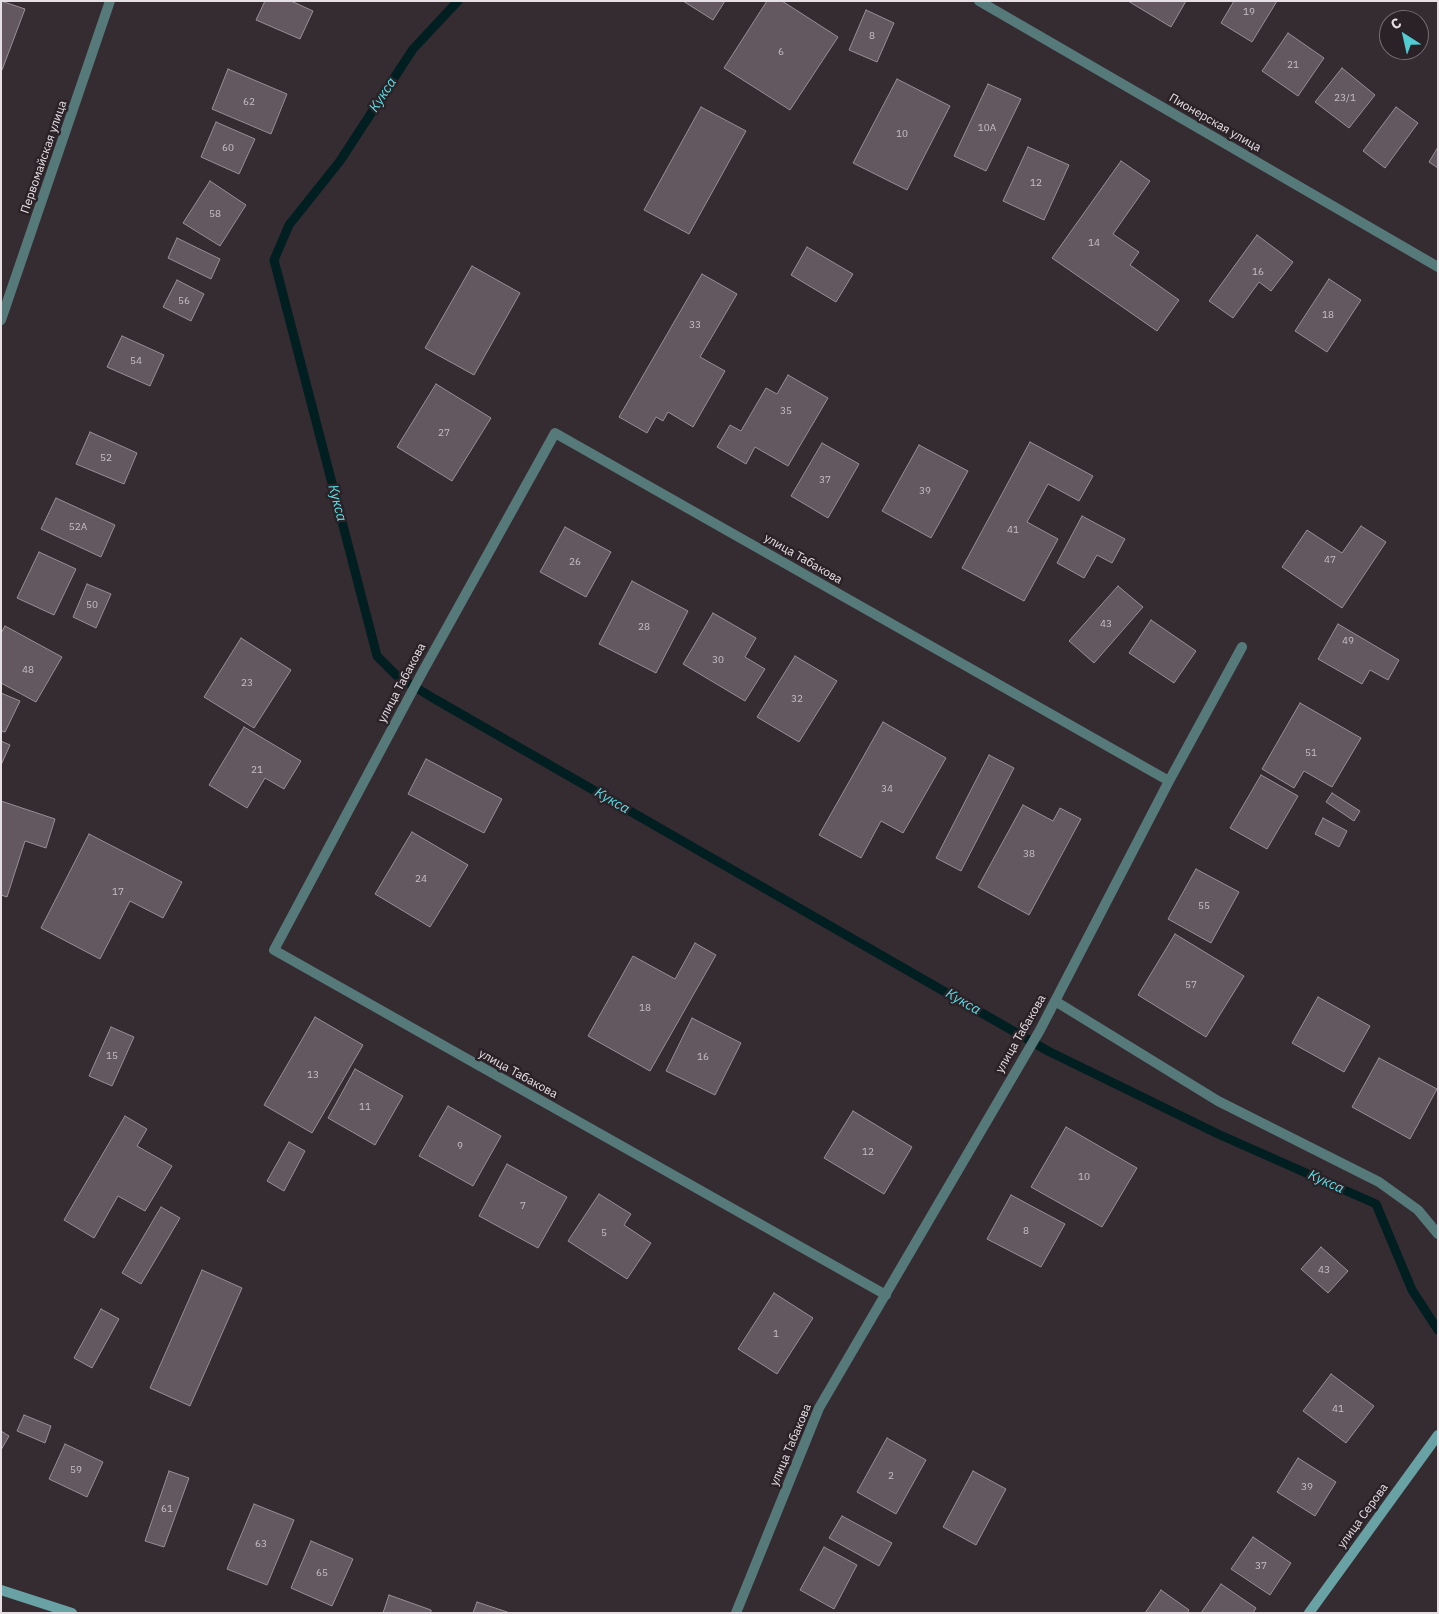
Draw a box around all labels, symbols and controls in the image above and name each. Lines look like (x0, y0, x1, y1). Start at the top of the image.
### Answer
house number: 19 (1243, 6, 1255, 18)
north arrow (1379, 10, 1429, 60)
text: С (1387, 14, 1405, 34)
house number: 8 (869, 30, 875, 42)
house number: 6 (778, 46, 784, 58)
house number: 21 (1287, 59, 1299, 71)
water label: Кукса (366, 75, 400, 115)
street label: Пионерская улица (1166, 91, 1264, 155)
house number: 23/1 (1334, 92, 1356, 104)
house number: 62 (243, 96, 255, 108)
street label: Первомайская улица (18, 99, 70, 215)
house number: 10А (978, 122, 996, 134)
house number: 10 (896, 128, 908, 140)
house number: 60 (222, 142, 234, 154)
house number: 12 (1030, 177, 1042, 189)
house number: 58 (209, 208, 221, 220)
house number: 14 (1088, 237, 1100, 249)
house number: 16 (1252, 266, 1264, 278)
house number: 56 (178, 295, 190, 307)
house number: 18 (1322, 309, 1334, 321)
house number: 33 (689, 319, 701, 331)
house number: 54 (130, 355, 142, 367)
house number: 35 (780, 405, 792, 417)
house number: 27 (438, 427, 450, 439)
house number: 52 (100, 452, 112, 464)
house number: 37 (819, 474, 831, 486)
water label: Кукса (324, 483, 350, 523)
house number: 39 (919, 485, 931, 497)
house number: 52А (69, 521, 87, 533)
house number: 41 (1007, 524, 1019, 536)
street label: улица Табакова (761, 531, 845, 587)
house number: 47 (1324, 554, 1336, 566)
house number: 26 (569, 556, 581, 568)
house number: 50 (86, 599, 98, 611)
house number: 43 (1100, 618, 1112, 630)
house number: 28 (638, 621, 650, 633)
house number: 49 (1342, 635, 1354, 647)
street label: улица Табакова (375, 641, 429, 725)
house number: 30 (712, 654, 724, 666)
house number: 48 (22, 664, 34, 676)
house number: 23 (241, 677, 253, 689)
house number: 32 (791, 693, 803, 705)
house number: 51 (1305, 747, 1317, 759)
house number: 21 (251, 764, 263, 776)
house number: 34 (881, 783, 893, 795)
water label: Кукса (592, 784, 632, 818)
house number: 38 (1023, 848, 1035, 860)
house number: 24 (415, 873, 427, 885)
house number: 17 (112, 886, 124, 898)
house number: 55 (1198, 900, 1210, 912)
house number: 57 (1185, 979, 1197, 991)
water label: Кукса (943, 985, 983, 1019)
street label: улица Табакова (993, 992, 1049, 1076)
house number: 18 (639, 1002, 651, 1014)
street label: улица Табакова (476, 1046, 560, 1102)
house number: 15 (106, 1050, 118, 1062)
house number: 16 (697, 1051, 709, 1063)
house number: 13 (307, 1069, 319, 1081)
house number: 11 (359, 1101, 371, 1113)
house number: 9 (457, 1140, 463, 1152)
house number: 12 (862, 1146, 874, 1158)
water label: Кукса (1305, 1167, 1347, 1197)
house number: 10 (1078, 1171, 1090, 1183)
house number: 7 (520, 1200, 526, 1212)
house number: 8 (1023, 1225, 1029, 1237)
house number: 5 (601, 1227, 607, 1239)
house number: 43 (1318, 1264, 1330, 1276)
house number: 1 (773, 1328, 779, 1340)
street label: улица Табакова (767, 1402, 815, 1488)
house number: 41 (1332, 1403, 1344, 1415)
house number: 59 (70, 1464, 82, 1476)
house number: 2 (888, 1470, 894, 1482)
house number: 39 (1301, 1481, 1313, 1493)
street label: улица Серова (1335, 1481, 1391, 1551)
house number: 61 (161, 1503, 173, 1515)
house number: 63 (255, 1538, 267, 1550)
house number: 37 (1255, 1560, 1267, 1572)
house number: 65 (316, 1567, 328, 1579)

